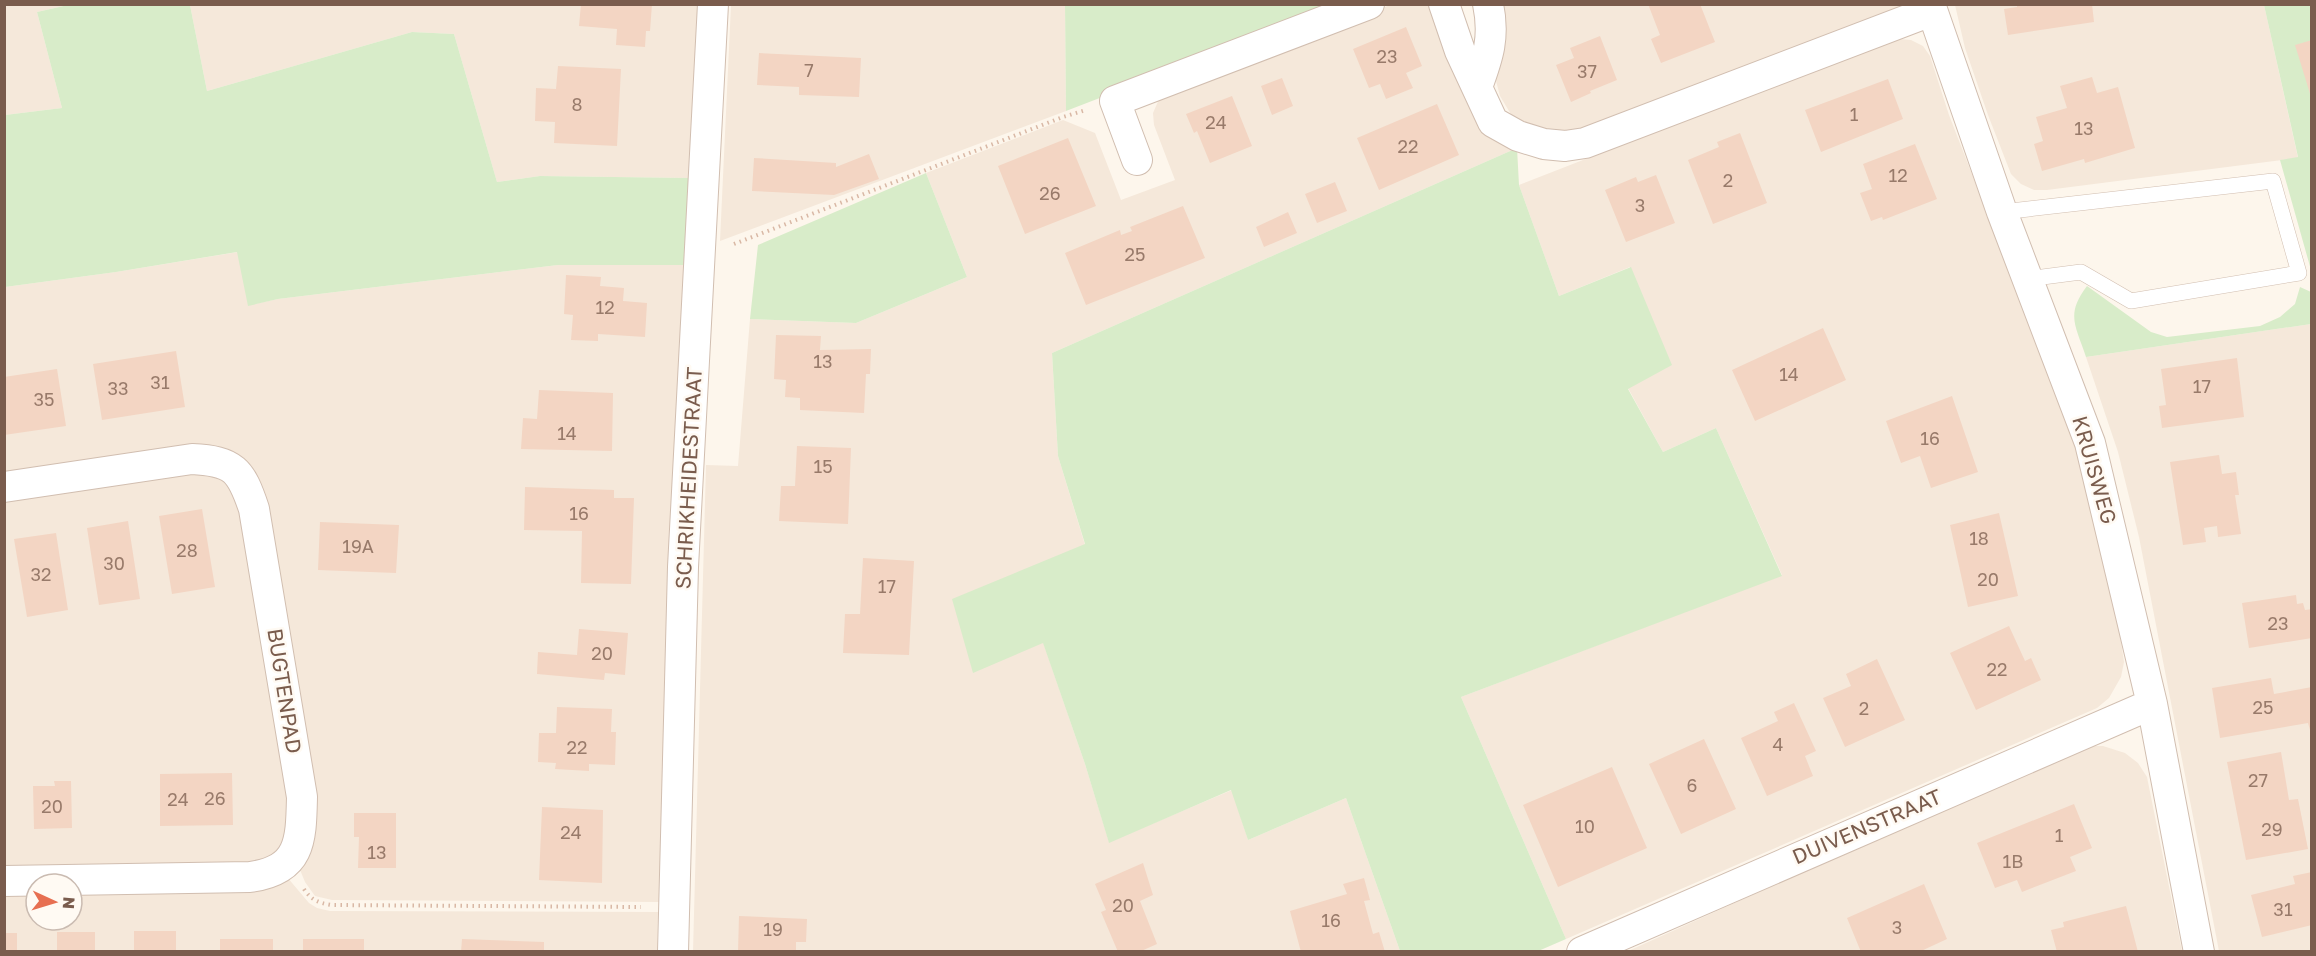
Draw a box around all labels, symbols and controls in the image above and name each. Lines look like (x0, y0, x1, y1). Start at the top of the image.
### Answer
house number: 23 (1377, 45, 1397, 67)
house number: 7 (804, 59, 814, 81)
house number: 37 (1577, 60, 1597, 82)
house number: 8 (572, 93, 582, 115)
house number: 1 (1850, 103, 1859, 125)
house number: 24 (1205, 111, 1227, 133)
house number: 13 (2074, 117, 2094, 139)
house number: 22 (1398, 135, 1418, 157)
house number: 12 (1888, 164, 1908, 186)
house number: 2 (1723, 169, 1733, 191)
house number: 26 (1039, 182, 1061, 204)
house number: 3 (1635, 194, 1645, 216)
house number: 25 (1125, 243, 1145, 265)
house number: 12 (595, 296, 615, 318)
house number: 13 (813, 350, 833, 372)
house number: 14 (1779, 363, 1799, 385)
street label: SCHRIKHEIDESTRAAT (669, 366, 707, 590)
house number: 31 (150, 371, 170, 393)
house number: 17 (2193, 375, 2211, 397)
house number: 33 (107, 377, 129, 399)
house number: 35 (34, 388, 54, 410)
street label: KRUISWEG (2067, 413, 2123, 527)
house number: 14 (557, 422, 577, 444)
house number: 16 (1920, 427, 1940, 449)
house number: 15 (813, 455, 833, 477)
house number: 16 (569, 502, 589, 524)
house number: 18 (1969, 527, 1989, 549)
house number: 19A (342, 535, 374, 557)
house number: 28 (176, 539, 198, 561)
house number: 30 (103, 552, 125, 574)
house number: 32 (31, 563, 51, 585)
house number: 20 (1977, 568, 1999, 590)
house number: 17 (878, 575, 896, 597)
house number: 23 (2268, 612, 2288, 634)
street label: BUGTENPAD (262, 626, 308, 755)
house number: 20 (591, 642, 613, 664)
house number: 22 (1987, 658, 2007, 680)
house number: 25 (2253, 696, 2273, 718)
house number: 2 (1859, 697, 1869, 719)
house number: 4 (1773, 733, 1784, 755)
house number: 22 (567, 736, 587, 758)
house number: 27 (2248, 769, 2268, 791)
house number: 6 (1687, 774, 1697, 796)
street label: DUIVENSTRAAT (1788, 783, 1945, 869)
house number: 26 (204, 787, 226, 809)
house number: 24 (167, 788, 189, 810)
house number: 20 (41, 795, 63, 817)
house number: 10 (1575, 815, 1595, 837)
house number: 29 (2261, 818, 2283, 840)
house number: 24 (560, 821, 582, 843)
house number: 1 (2055, 824, 2064, 846)
house number: 13 (367, 841, 387, 863)
house number: 1B (2003, 850, 2023, 872)
north arrow (24, 872, 84, 932)
house number: 20 (1112, 894, 1134, 916)
text: N (59, 896, 79, 910)
house number: 31 (2273, 898, 2293, 920)
house number: 16 (1321, 909, 1341, 931)
house number: 3 (1892, 916, 1902, 938)
house number: 19 (763, 918, 783, 940)

